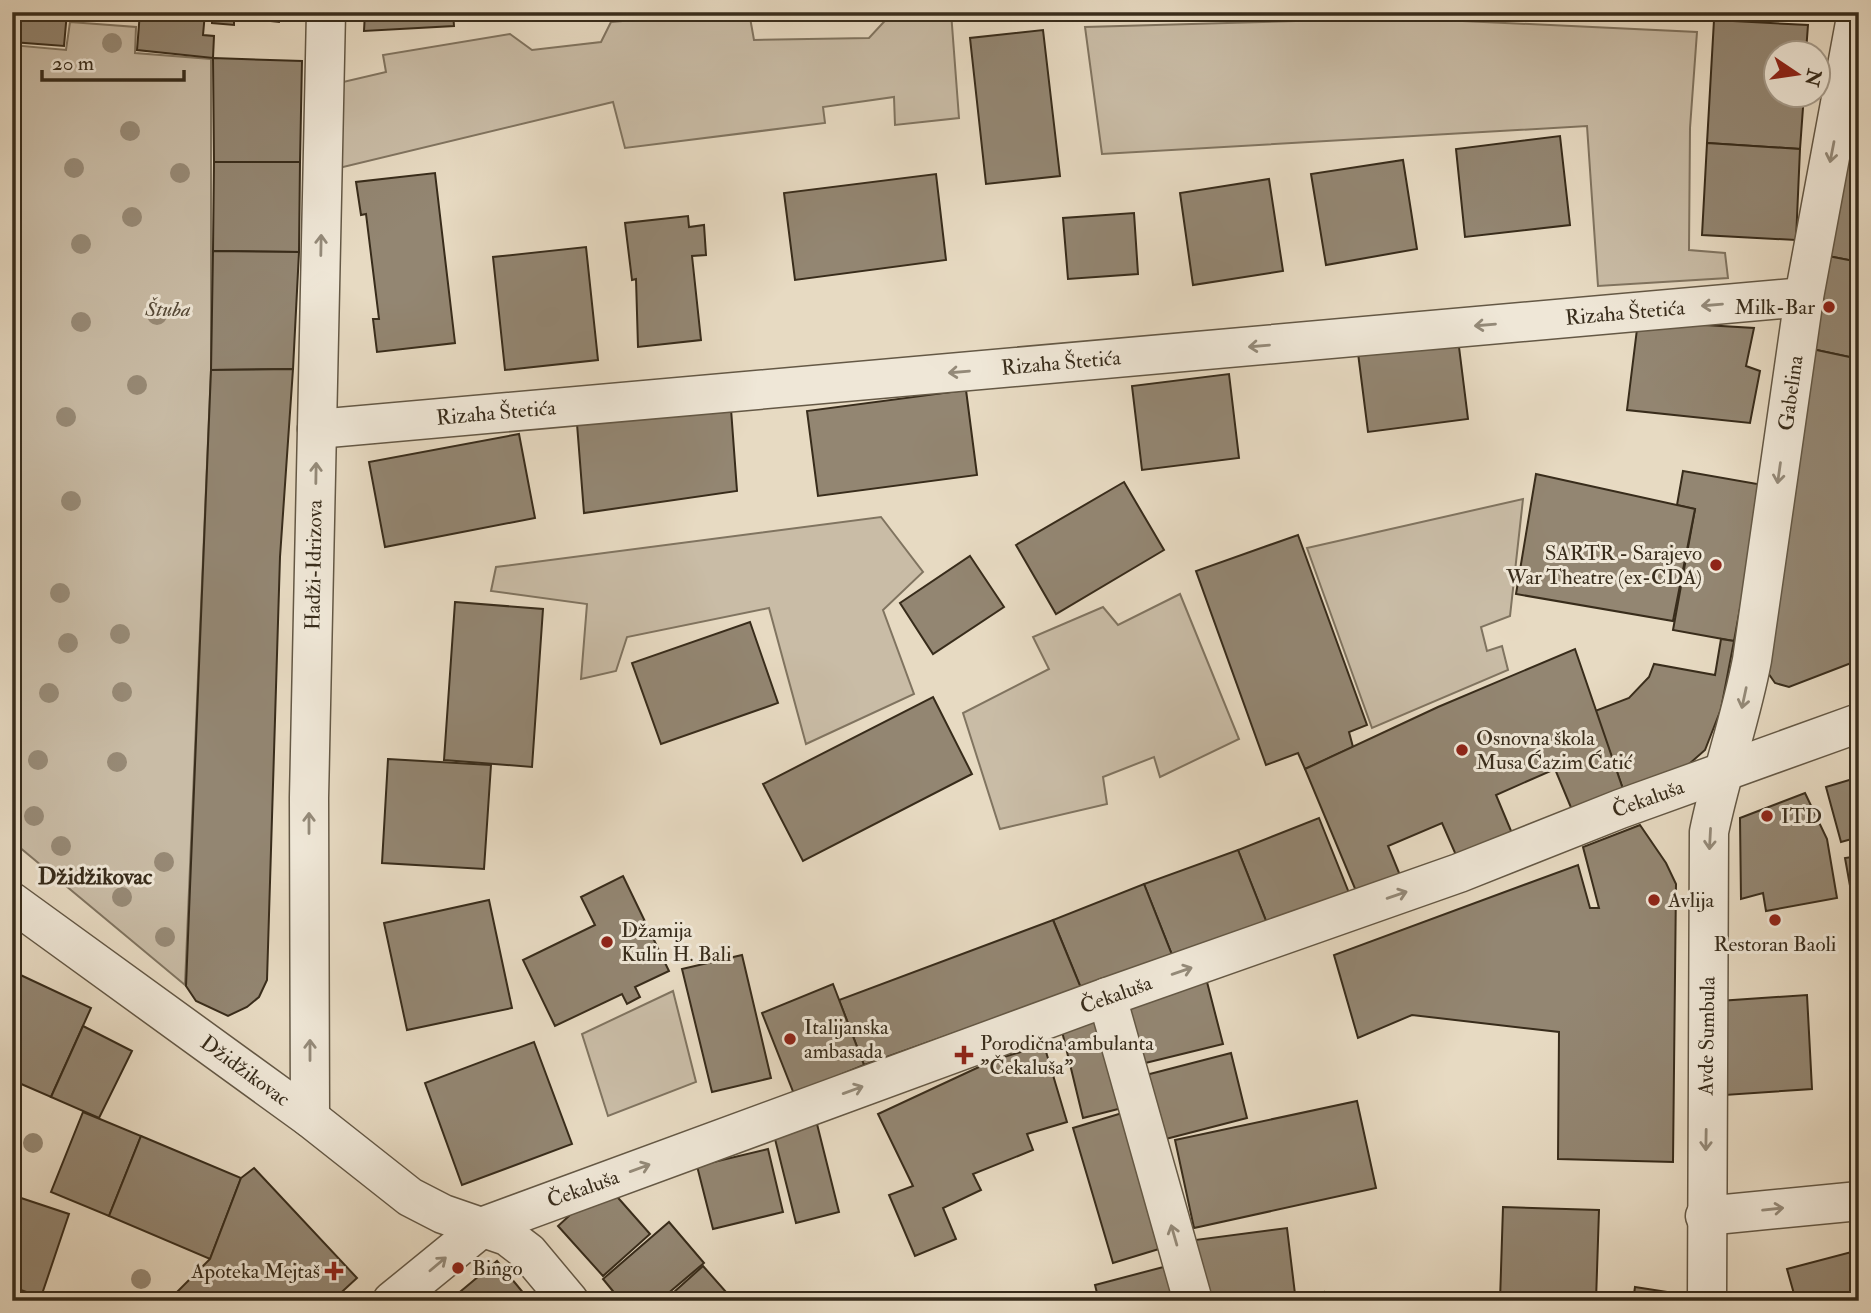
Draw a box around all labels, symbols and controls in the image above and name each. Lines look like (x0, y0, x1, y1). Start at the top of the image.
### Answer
scale bar (42, 38, 184, 82)
north arrow (1762, 38, 1832, 108)
text: 20 m (52, 50, 94, 77)
text: N (1799, 66, 1826, 90)
one-way arrow (1825, 140, 1839, 163)
one-way arrow (314, 234, 327, 257)
street label: Rizaha Štetića (1564, 294, 1686, 332)
place label: Milk-Bar (1735, 294, 1815, 321)
park label: Štuba (144, 296, 191, 323)
one-way arrow (1701, 299, 1724, 312)
marker: Milk-Bar (1821, 299, 1837, 315)
one-way arrow (1474, 319, 1497, 332)
one-way arrow (1248, 340, 1270, 353)
street label: Rizaha Štetića (1000, 344, 1122, 382)
street label: Gabelina (1772, 353, 1810, 432)
one-way arrow (948, 366, 971, 379)
street label: Rizaha Štetića (435, 394, 557, 432)
one-way arrow (1772, 461, 1785, 484)
one-way arrow (309, 462, 323, 485)
street label: Hadži-Idrizova (299, 499, 329, 630)
place label: SARTR - Sarajevo War Theatre (ex-CDA) (1505, 540, 1702, 591)
marker: SARTR - Sarajevo War Theatre (ex-CDA) (1708, 557, 1724, 573)
one-way arrow (1737, 686, 1751, 709)
place label: Osnovna škola Musa Ćazim Ćatić (1476, 725, 1633, 776)
marker: Osnovna škola Musa Ćazim Ćatić (1454, 742, 1470, 758)
street label: Čekaluša (1608, 773, 1688, 824)
place label: ITD (1781, 803, 1822, 830)
marker: ITD (1759, 808, 1775, 824)
one-way arrow (302, 811, 316, 834)
one-way arrow (1703, 827, 1716, 850)
district label: Džidžikovac (38, 862, 153, 891)
place label: Avlija (1667, 887, 1715, 914)
one-way arrow (1385, 888, 1407, 900)
marker: Avlija (1646, 892, 1662, 908)
marker: Restoran Baoli (1767, 912, 1783, 928)
place label: Džamija Kulin H. Bali (621, 917, 732, 968)
place label: Restoran Baoli (1714, 931, 1837, 958)
marker: Džamija Kulin H. Bali (599, 934, 615, 950)
one-way arrow (1171, 964, 1193, 976)
street label: Čekaluša (1076, 969, 1156, 1020)
street label: Avde Sumbula (1692, 976, 1722, 1097)
place label: Italijanska ambasada (804, 1014, 889, 1065)
street label: Džidžikovac (195, 1029, 296, 1113)
place label: Porodična ambulanta "Čekaluša" (980, 1030, 1154, 1081)
marker: Italijanska ambasada (782, 1031, 798, 1047)
one-way arrow (303, 1039, 317, 1062)
marker: Porodična ambulanta "Čekaluša" (954, 1045, 974, 1065)
one-way arrow (842, 1083, 864, 1095)
one-way arrow (1699, 1128, 1713, 1151)
one-way arrow (628, 1161, 650, 1173)
street label: Čekaluša (543, 1163, 623, 1214)
one-way arrow (1762, 1203, 1784, 1216)
one-way arrow (1167, 1224, 1180, 1247)
place label: Bingo (472, 1255, 523, 1282)
one-way arrow (429, 1256, 447, 1272)
place label: Apoteka Mejtaš (190, 1258, 320, 1285)
marker: Bingo (450, 1260, 466, 1276)
marker: Apoteka Mejtaš (326, 1263, 342, 1279)

